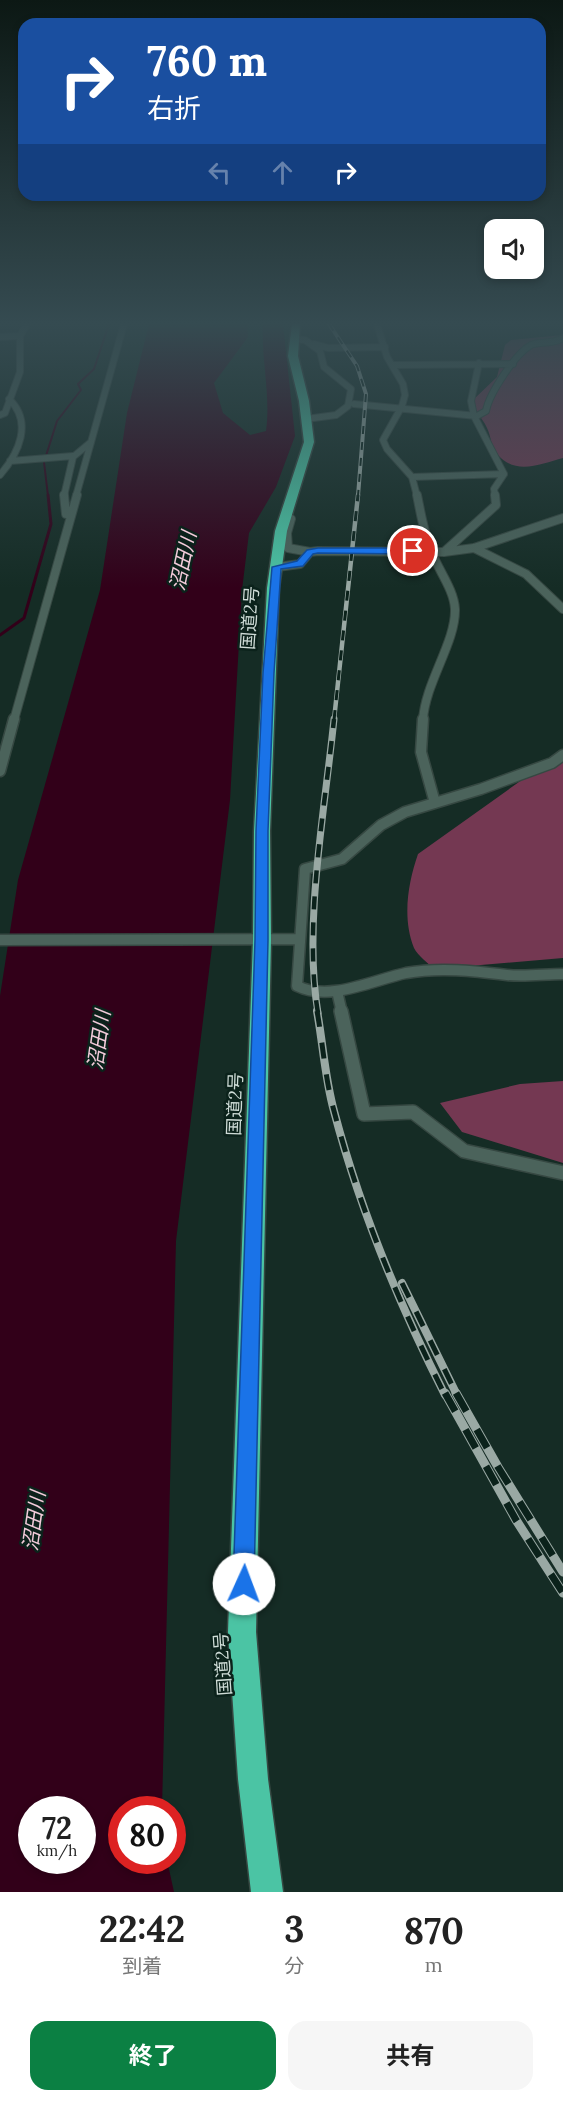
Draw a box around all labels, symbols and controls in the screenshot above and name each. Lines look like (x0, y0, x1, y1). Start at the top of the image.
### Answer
text: 760 m (147, 34, 267, 88)
icon: right (48, 42, 126, 120)
text: 右折 (147, 91, 201, 125)
icon: left (203, 156, 236, 189)
icon: ahead (266, 156, 299, 189)
icon: right (329, 156, 362, 189)
map controls (484, 219, 544, 279)
button: sound (484, 219, 544, 279)
pin (387, 525, 438, 576)
water label: 沼田川 (164, 527, 201, 593)
icon: arrive (396, 534, 429, 567)
street label: 国道2号 (236, 585, 263, 651)
water label: 沼田川 (82, 1007, 115, 1071)
street label: 国道2号 (222, 1072, 247, 1136)
water label: 沼田川 (17, 1488, 50, 1552)
position arrow (212, 1552, 276, 1616)
street label: 国道2号 (209, 1631, 236, 1697)
speed limit sign: 80 (108, 1796, 186, 1874)
text: 72 (42, 1809, 72, 1847)
text: km/h (37, 1841, 77, 1860)
text: 22:42 (99, 1906, 185, 1952)
text: 3 (284, 1906, 305, 1952)
text: 870 (404, 1908, 464, 1954)
text: m (425, 1952, 443, 1977)
text: 到着 (122, 1953, 162, 1978)
text: 分 (284, 1953, 304, 1978)
button: 終了 (30, 2021, 276, 2090)
button: 共有 (288, 2021, 533, 2090)

